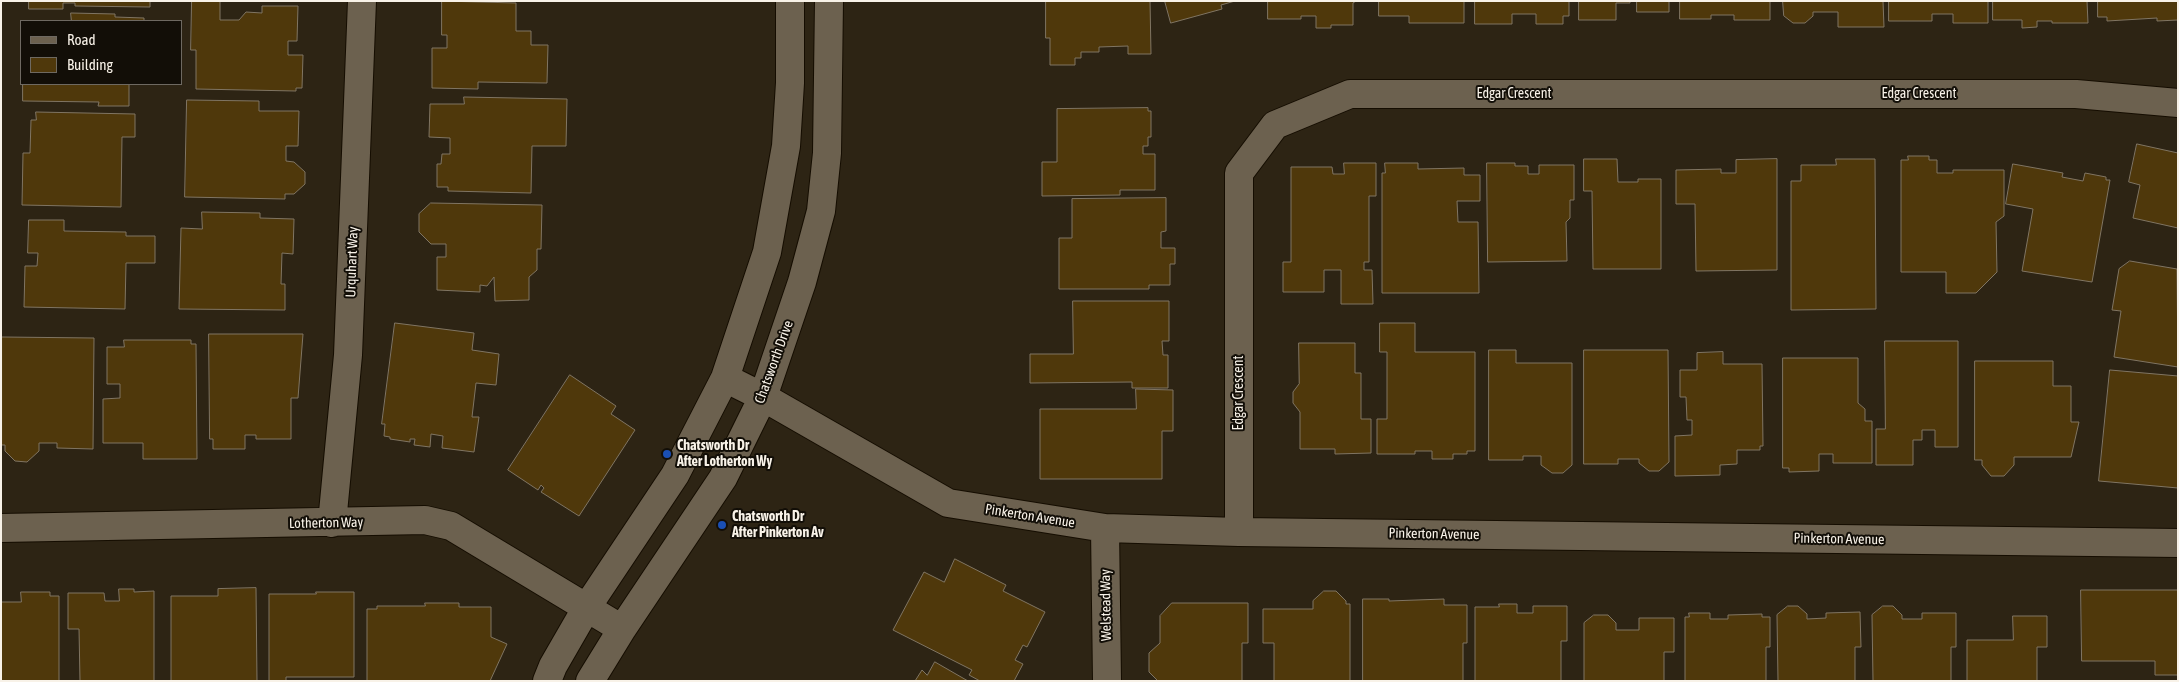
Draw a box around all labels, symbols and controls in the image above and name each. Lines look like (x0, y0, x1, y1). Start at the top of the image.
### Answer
legend (20, 20, 182, 85)
text: Road (67, 31, 96, 48)
text: Building (67, 56, 113, 73)
street label: Edgar Crescent (1477, 86, 1551, 102)
street label: Edgar Crescent (1882, 86, 1956, 102)
street label: Urquhart Way (342, 226, 362, 298)
street label: Chatsworth Drive (751, 318, 797, 406)
street label: Edgar Crescent (1231, 356, 1247, 430)
place label: Chatsworth Dr After Lotherton Wy (677, 438, 772, 471)
marker: Chatsworth Dr After Lotherton Wy (661, 448, 673, 460)
street label: Pinkerton Avenue (984, 501, 1076, 531)
place label: Chatsworth Dr After Pinkerton Av (732, 509, 824, 542)
street label: Lotherton Way (289, 514, 363, 532)
marker: Chatsworth Dr After Pinkerton Av (716, 519, 728, 531)
street label: Pinkerton Avenue (1388, 525, 1480, 543)
street label: Pinkerton Avenue (1793, 530, 1885, 548)
street label: Welstead Way (1097, 569, 1115, 641)

